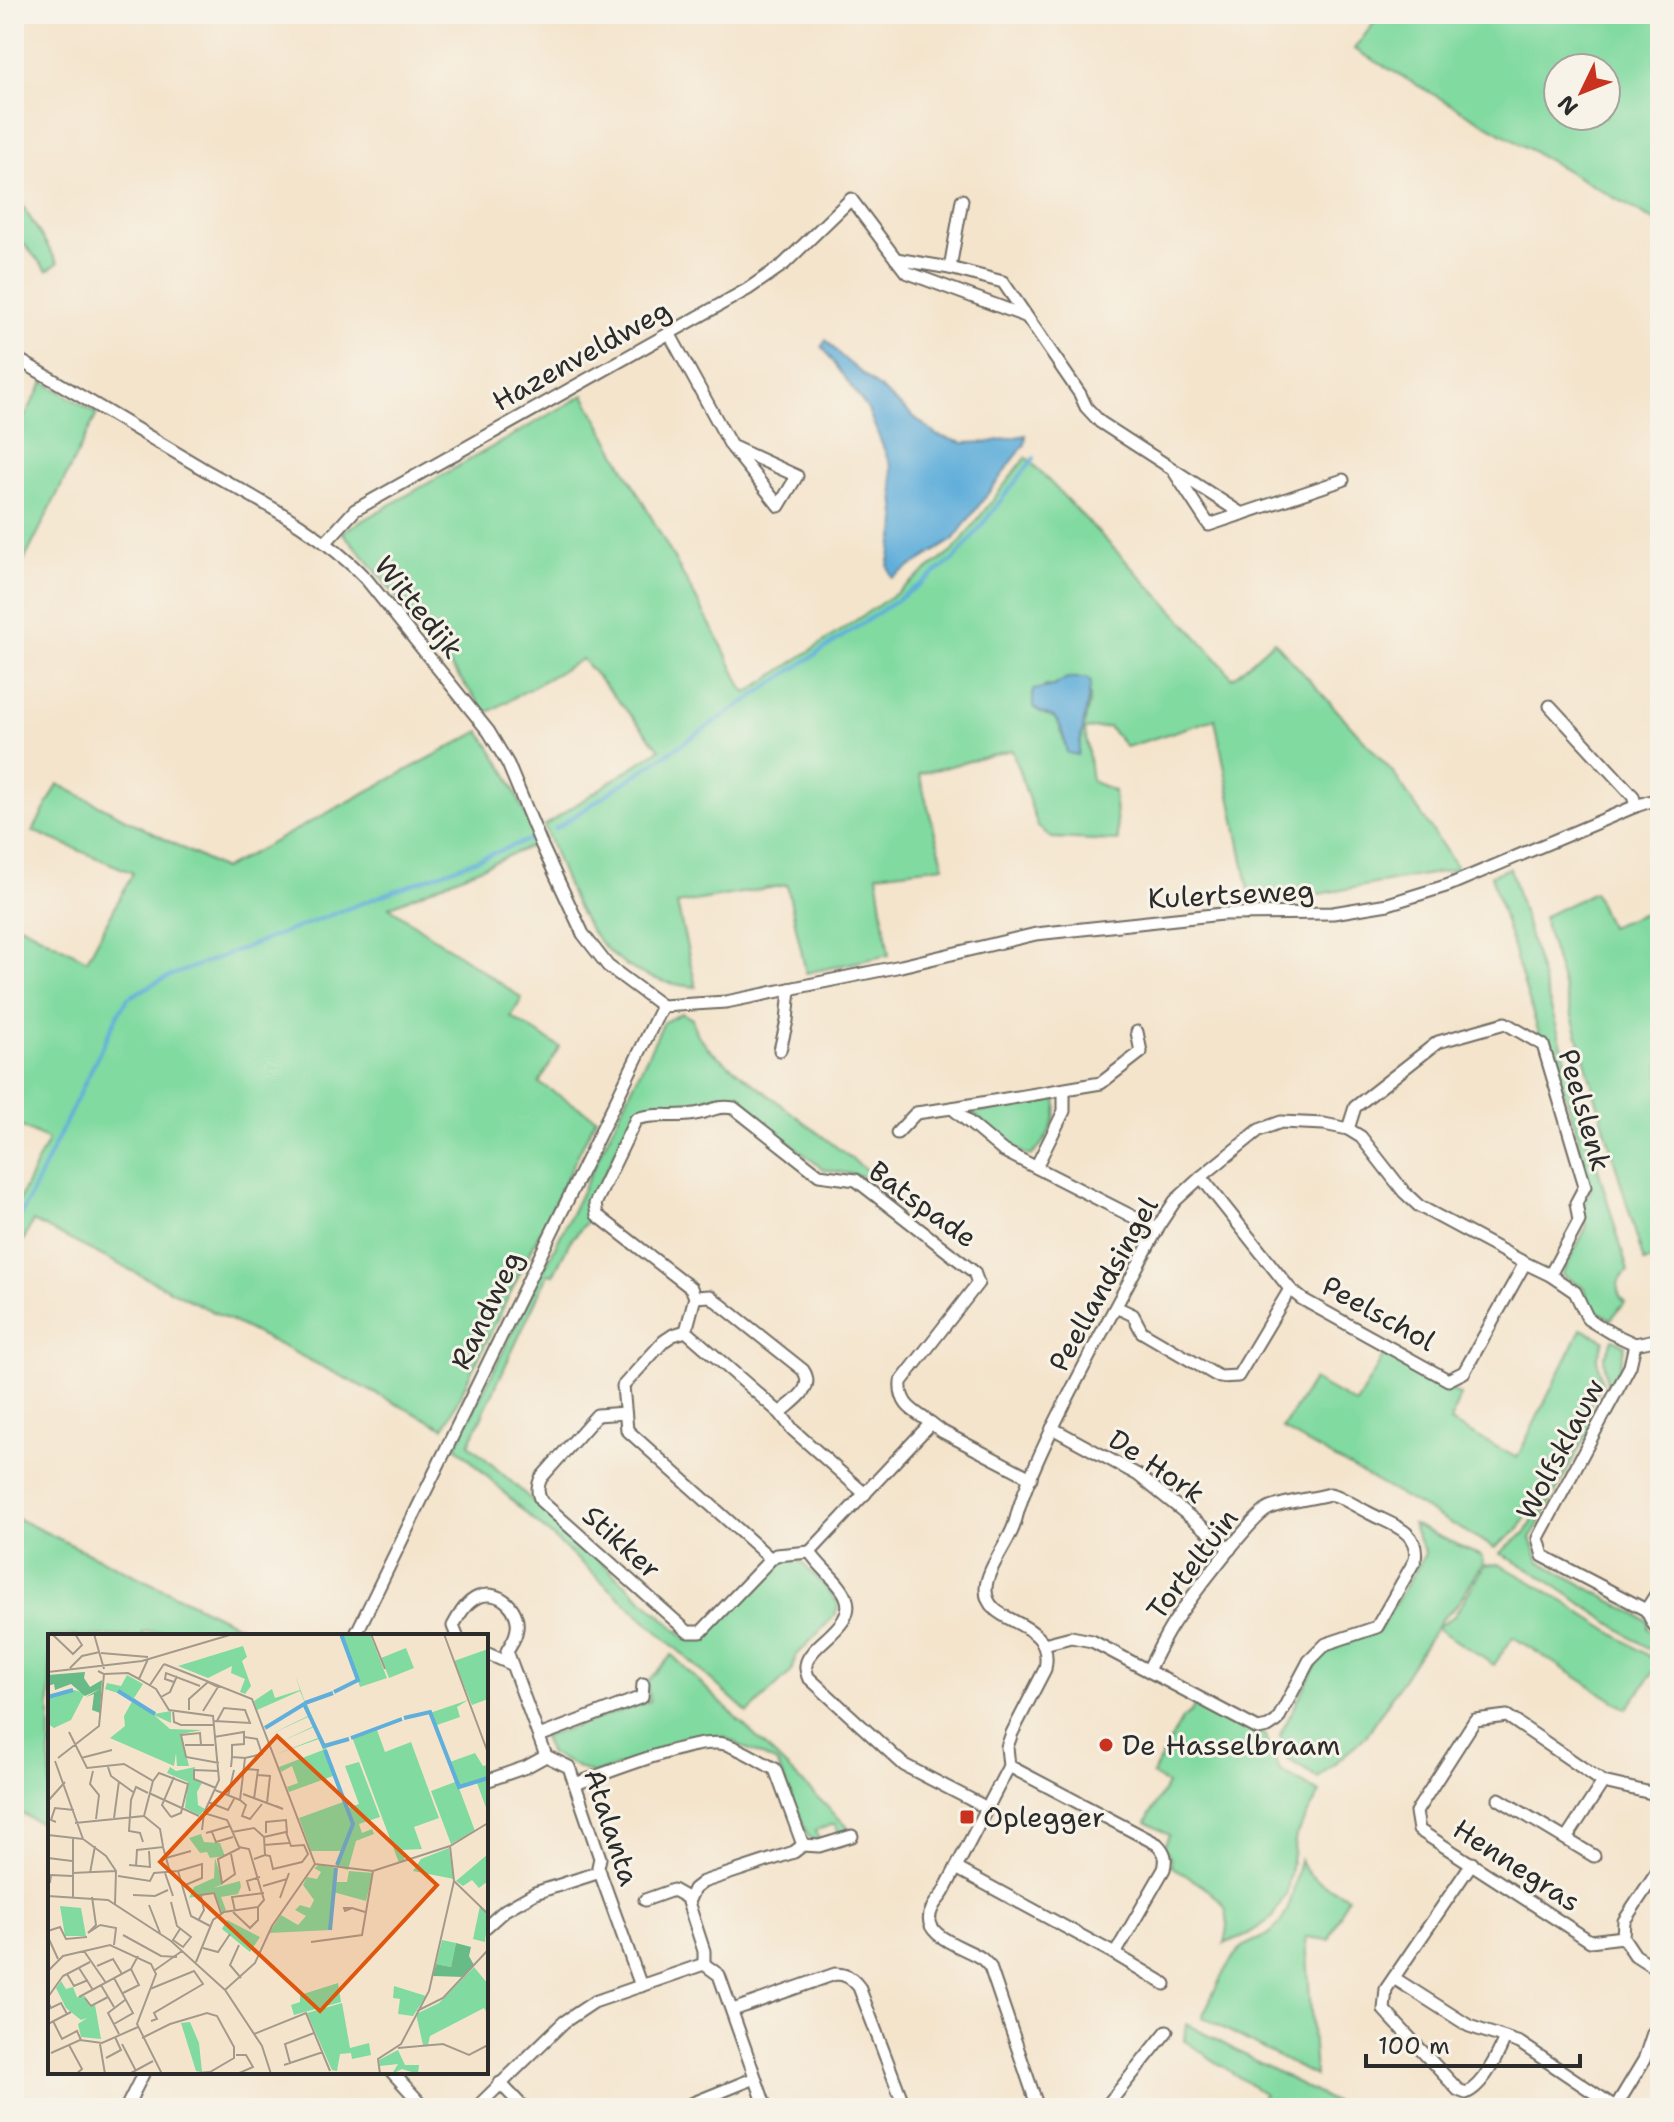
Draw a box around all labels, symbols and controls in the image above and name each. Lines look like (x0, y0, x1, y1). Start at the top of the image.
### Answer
north arrow (1542, 52, 1622, 132)
text: N (1551, 89, 1584, 122)
street label: Hazenveldweg (485, 290, 677, 420)
street label: Wittedijk (366, 548, 472, 666)
street label: Kulertseweg (1147, 871, 1315, 917)
street label: Peelslenk (1549, 1045, 1621, 1175)
street label: Batspade (861, 1152, 985, 1256)
street label: Peellandsingel (1039, 1190, 1167, 1378)
street label: Randweg (441, 1244, 531, 1376)
street label: Peelschol (1315, 1266, 1443, 1360)
street label: Wolfsklauw (1507, 1372, 1613, 1526)
street label: De Hork (1101, 1420, 1213, 1512)
street label: Stikker (574, 1497, 670, 1587)
street label: Torteltuin (1138, 1500, 1246, 1628)
inset map (48, 1634, 488, 2074)
place label: De Hasselbraam (1122, 1726, 1340, 1764)
marker: De Hasselbraam (1097, 1736, 1115, 1754)
street label: Atalanta (575, 1764, 649, 1890)
place label: Oplegger (983, 1798, 1105, 1836)
marker: Oplegger (958, 1808, 976, 1826)
street label: Hennegras (1446, 1810, 1588, 1920)
scale bar (1366, 2018, 1580, 2068)
text: 100 m (1378, 2030, 1450, 2062)

